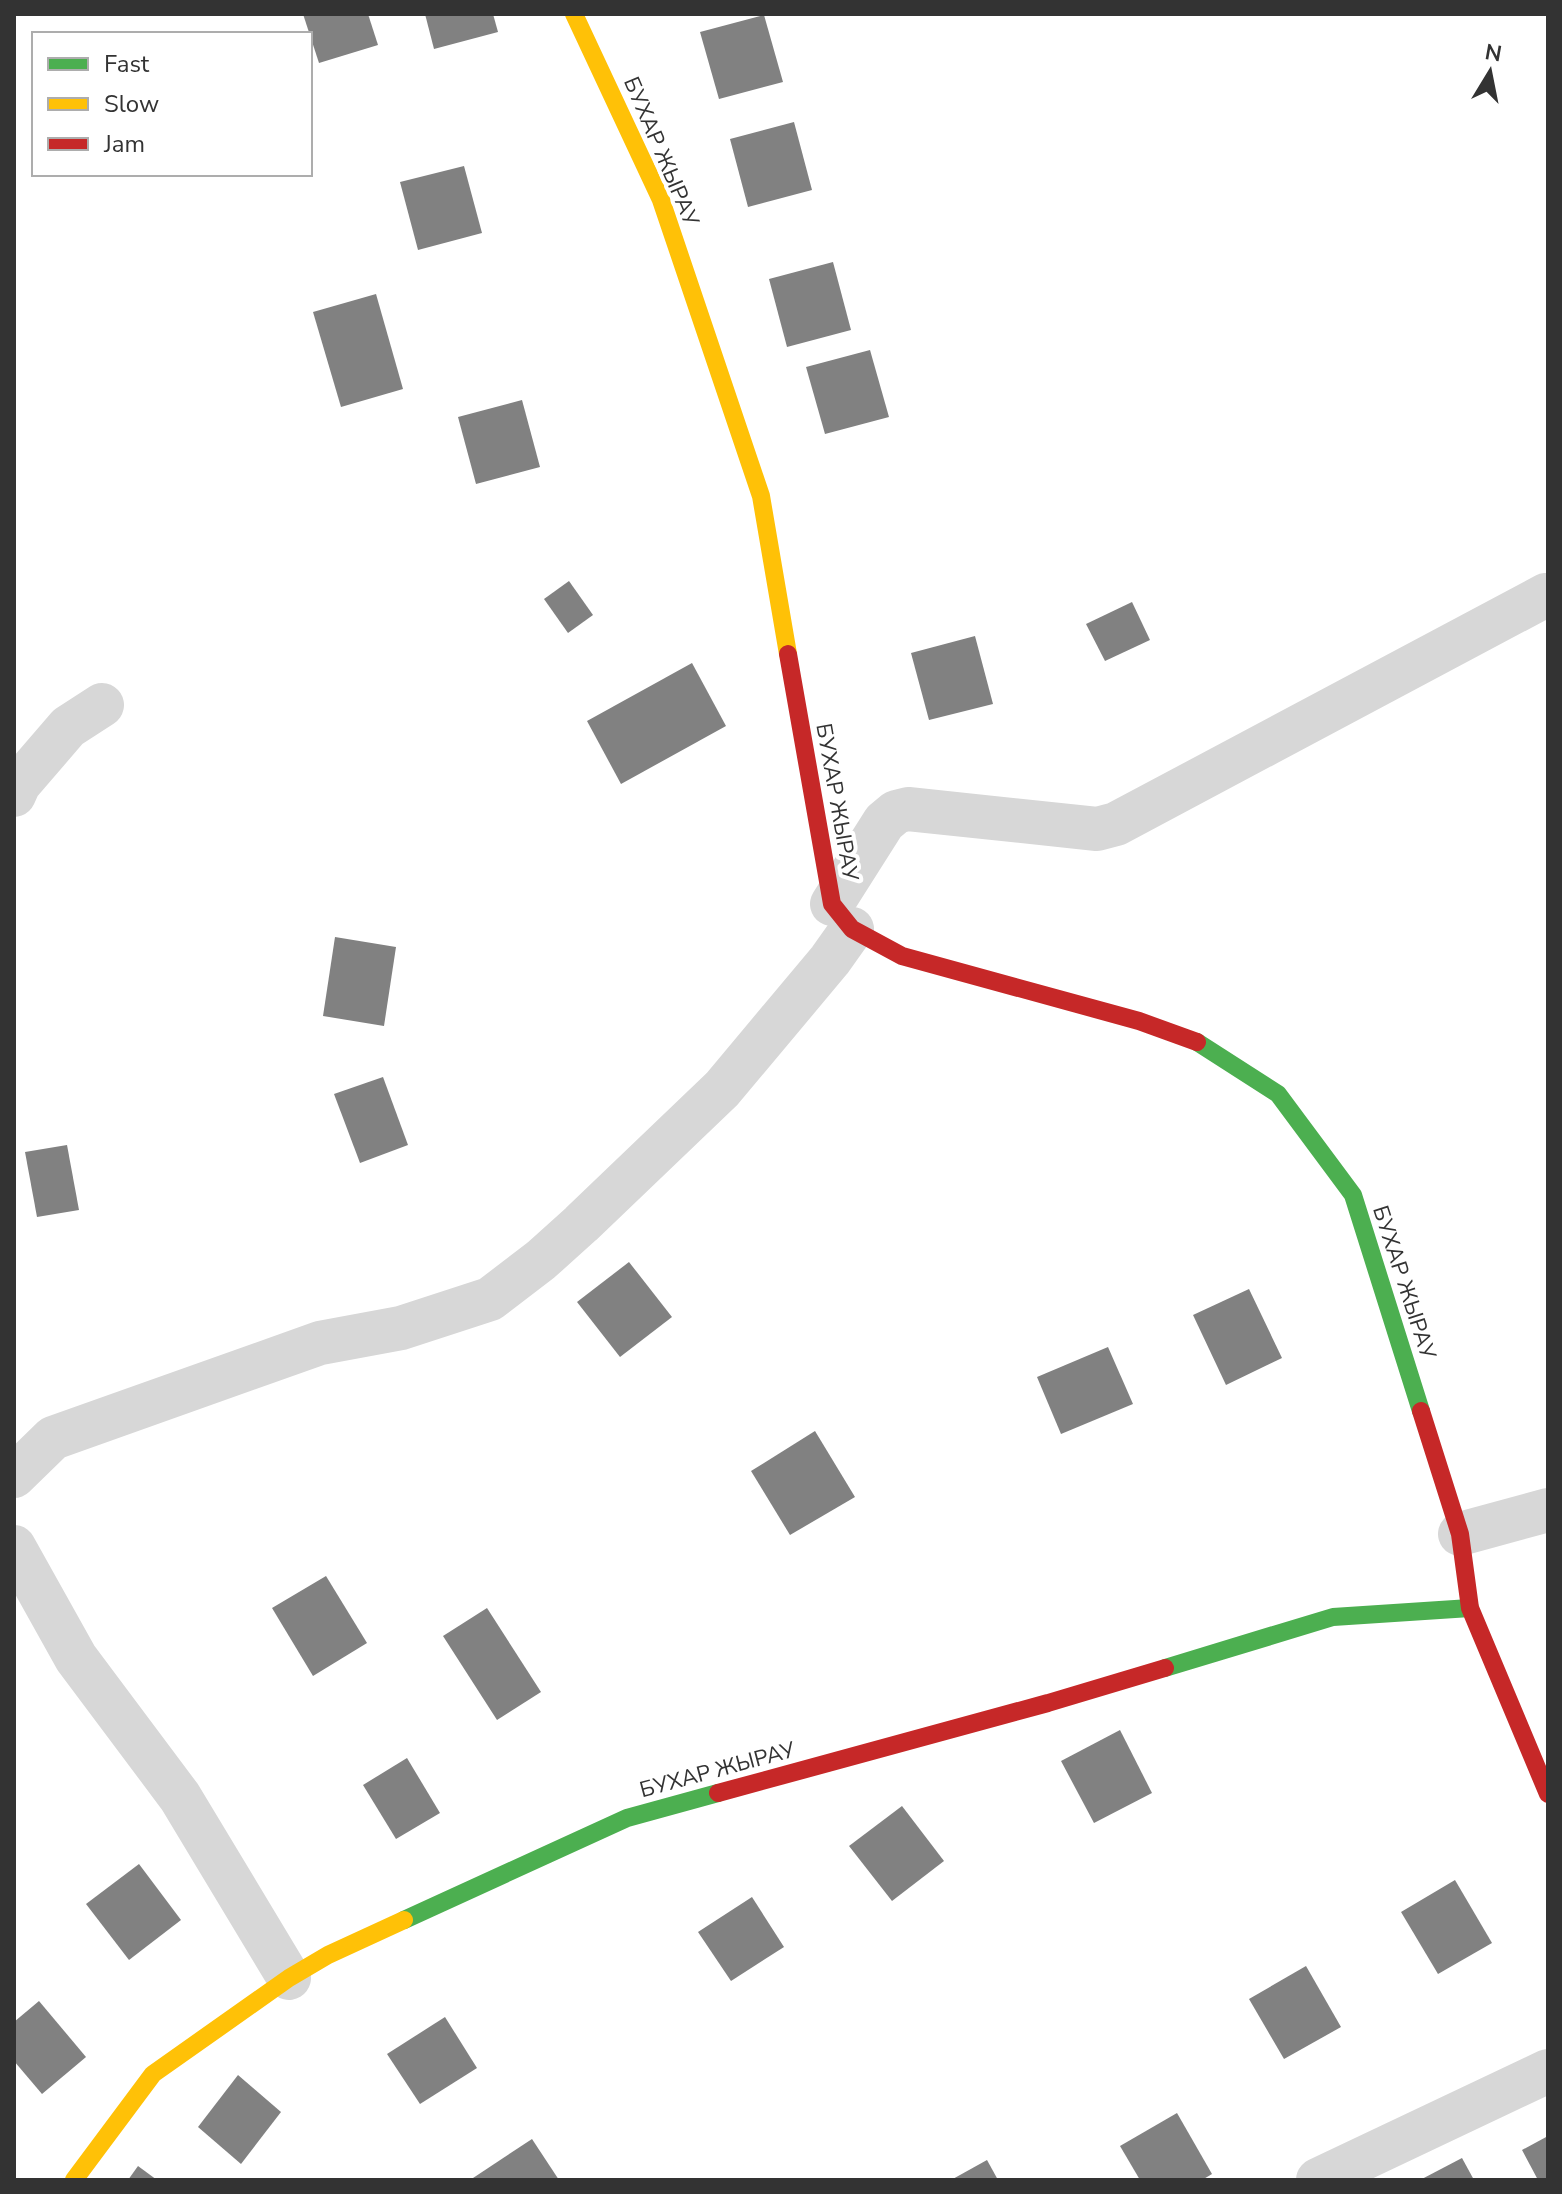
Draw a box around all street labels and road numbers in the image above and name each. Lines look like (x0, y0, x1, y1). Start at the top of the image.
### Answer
street label: БУХАР ЖЫРАУ (616, 72, 706, 232)
street label: БУХАР ЖЫРАУ (808, 721, 866, 884)
street label: БУХАР ЖЫРАУ (1365, 1202, 1443, 1364)
street label: БУХАР ЖЫРАУ (636, 1735, 799, 1805)

